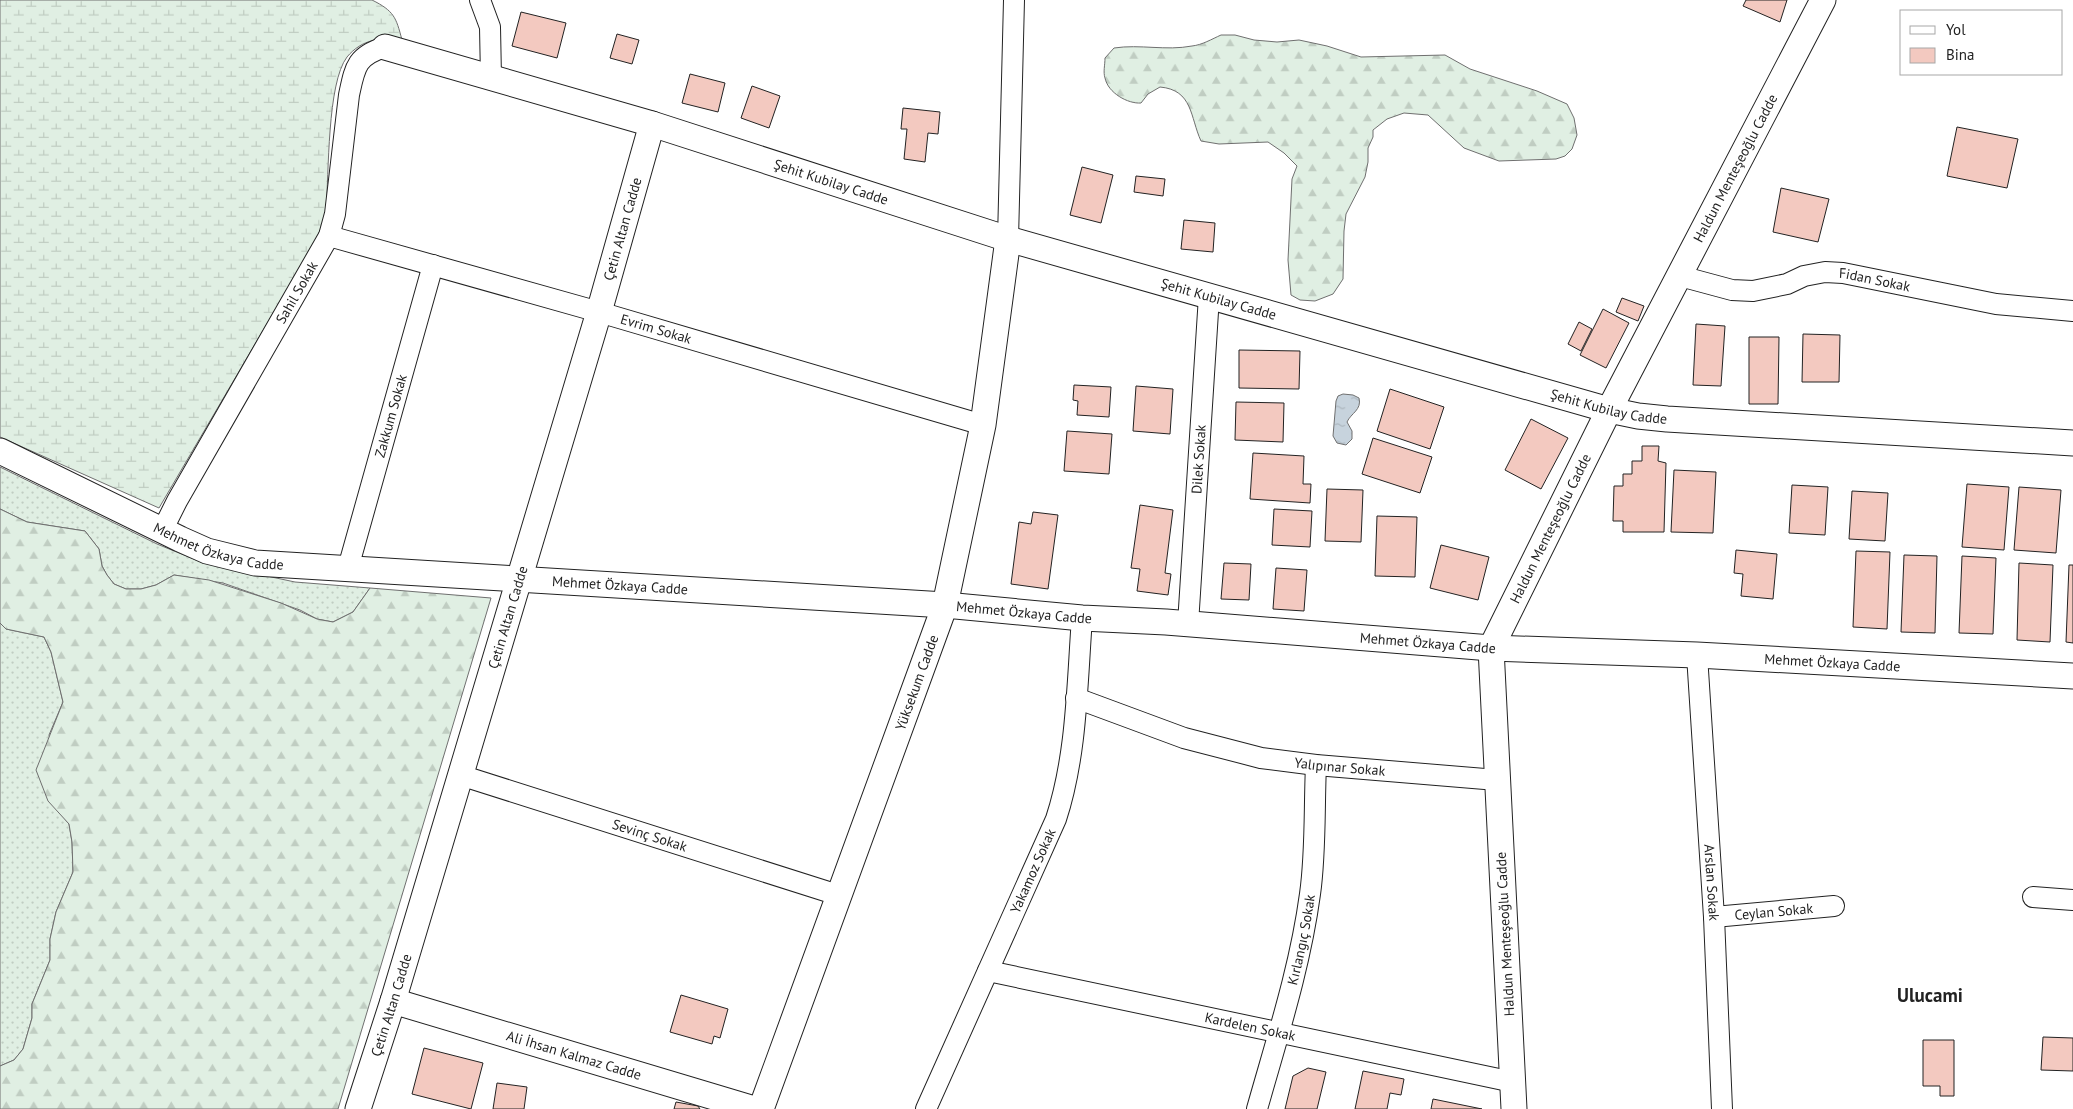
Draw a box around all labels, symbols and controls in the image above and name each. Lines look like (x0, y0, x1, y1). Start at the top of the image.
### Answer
legend (1900, 10, 2063, 75)
text: Yol (1946, 20, 1966, 39)
text: Bina (1946, 45, 1974, 64)
street label: Haldun Menteşeoğlu Cadde (1689, 91, 1781, 245)
street label: Şehit Kubilay Cadde (771, 155, 891, 209)
street label: Çetin Altan Cadde (599, 175, 646, 283)
street label: Sahil Sokak (272, 258, 322, 327)
street label: Fidan Sokak (1839, 264, 1912, 295)
street label: Şehit Kubilay Cadde (1159, 274, 1278, 324)
street label: Evrim Sokak (618, 310, 694, 348)
street label: Zakkum Sokak (370, 372, 411, 460)
street label: Şehit Kubilay Cadde (1548, 385, 1668, 428)
street label: Dilek Sokak (1187, 424, 1210, 495)
street label: Haldun Menteşeoğlu Cadde (1506, 451, 1595, 606)
street label: Mehmet Özkaya Cadde (150, 518, 284, 574)
street label: Çetin Altan Cadde (484, 564, 532, 671)
street label: Mehmet Özkaya Cadde (551, 572, 688, 598)
street label: Mehmet Özkaya Cadde (955, 597, 1092, 627)
street label: Mehmet Özkaya Cadde (1359, 629, 1496, 657)
street label: Yüksekum Cadde (891, 632, 942, 733)
street label: Mehmet Özkaya Cadde (1764, 650, 1901, 675)
street label: Yalıpınar Sokak (1293, 753, 1386, 780)
street label: Sevinç Sokak (610, 815, 690, 856)
street label: Yakamoz Sokak (1006, 825, 1060, 916)
street label: Arslan Sokak (1700, 844, 1723, 921)
street label: Haldun Menteşeoğlu Cadde (1492, 851, 1518, 1017)
street label: Kırlangıç Sokak (1283, 893, 1319, 987)
street label: Ceylan Sokak (1734, 899, 1814, 924)
street label: Çetin Altan Cadde (367, 952, 416, 1059)
district label: Ulucami (1897, 983, 1963, 1007)
street label: Kardelen Sokak (1203, 1008, 1298, 1045)
street label: Ali İhsan Kalmaz Cadde (504, 1026, 644, 1084)

